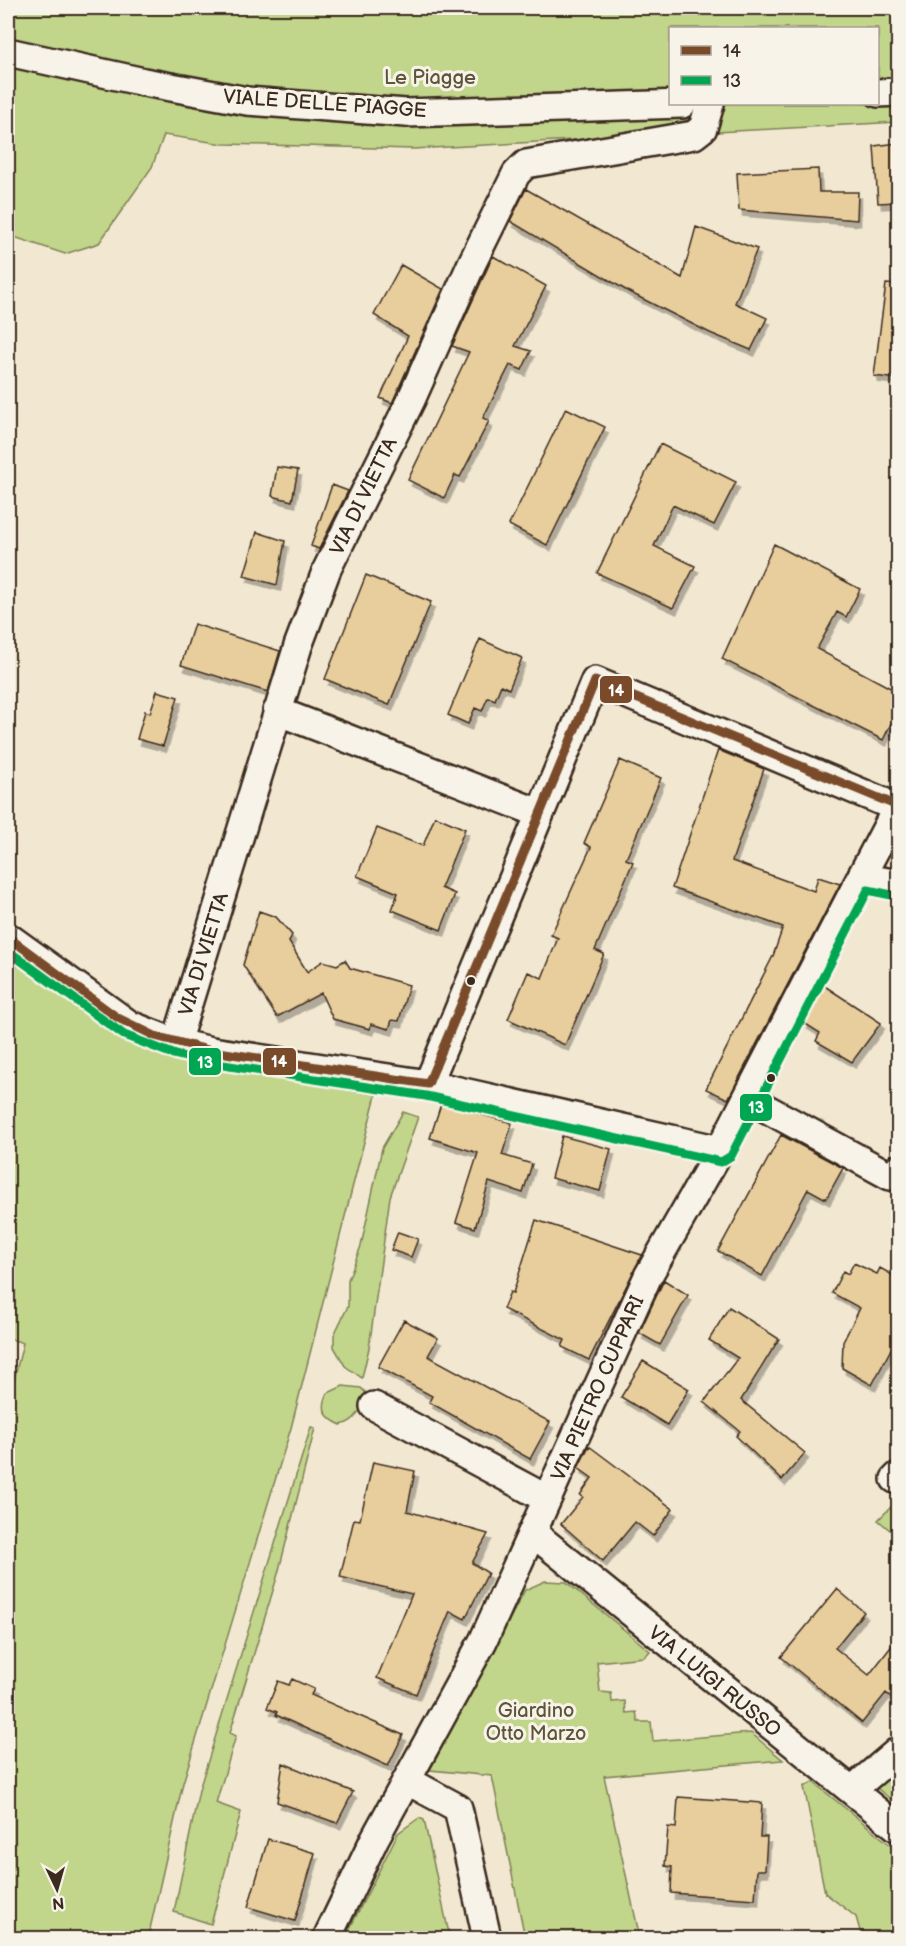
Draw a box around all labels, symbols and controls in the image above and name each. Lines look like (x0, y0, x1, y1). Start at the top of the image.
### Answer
legend (669, 27, 879, 105)
text: 14 (723, 41, 741, 62)
park label: Le Piagge (384, 66, 476, 90)
text: 13 (723, 71, 741, 92)
street label: VIALE DELLE PIAGGE (222, 85, 427, 123)
street label: VIA DI VIETTA (325, 433, 403, 559)
line badge: 14 (599, 675, 633, 704)
text: 14 (608, 682, 625, 701)
street label: VIA DI VIETTA (174, 889, 234, 1019)
unlabelled marker (465, 975, 477, 987)
line badge: 13 (188, 1047, 222, 1076)
line badge: 14 (262, 1047, 297, 1076)
text: 14 (271, 1053, 288, 1072)
text: 13 (197, 1054, 213, 1073)
unlabelled marker (765, 1072, 777, 1084)
line badge: 13 (739, 1093, 773, 1122)
text: 13 (748, 1099, 764, 1118)
street label: VIA PIETRO CUPPARI (546, 1292, 650, 1485)
street label: VIA LUIGI RUSSO (643, 1621, 785, 1743)
park label: Giardino Otto Marzo (486, 1699, 586, 1746)
north arrow (27, 1859, 87, 1919)
text: N (51, 1892, 65, 1912)

